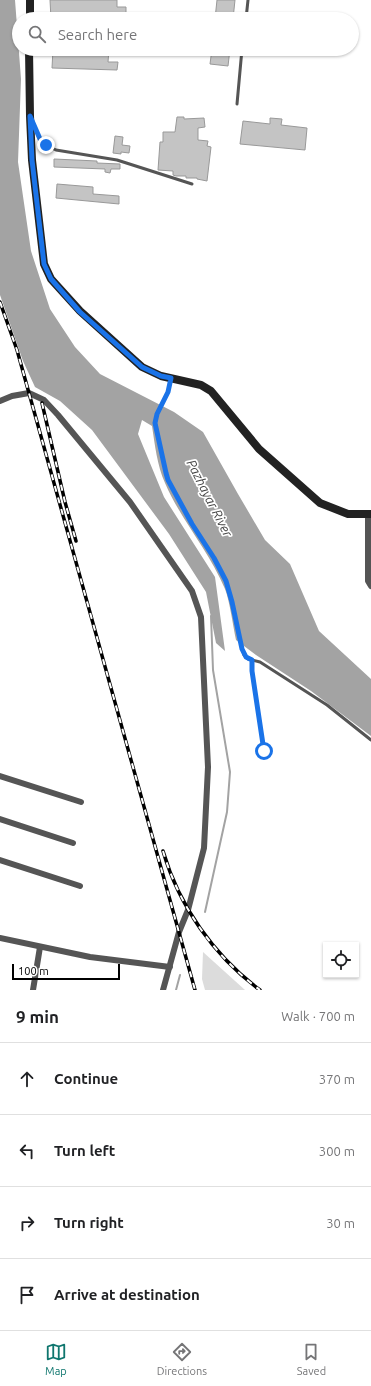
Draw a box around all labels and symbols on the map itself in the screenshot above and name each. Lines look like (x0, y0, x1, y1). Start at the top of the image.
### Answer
route end (37, 136, 55, 154)
water label: Pazhayar River (185, 457, 236, 540)
route start (255, 742, 273, 760)
scale bar (12, 962, 120, 981)

